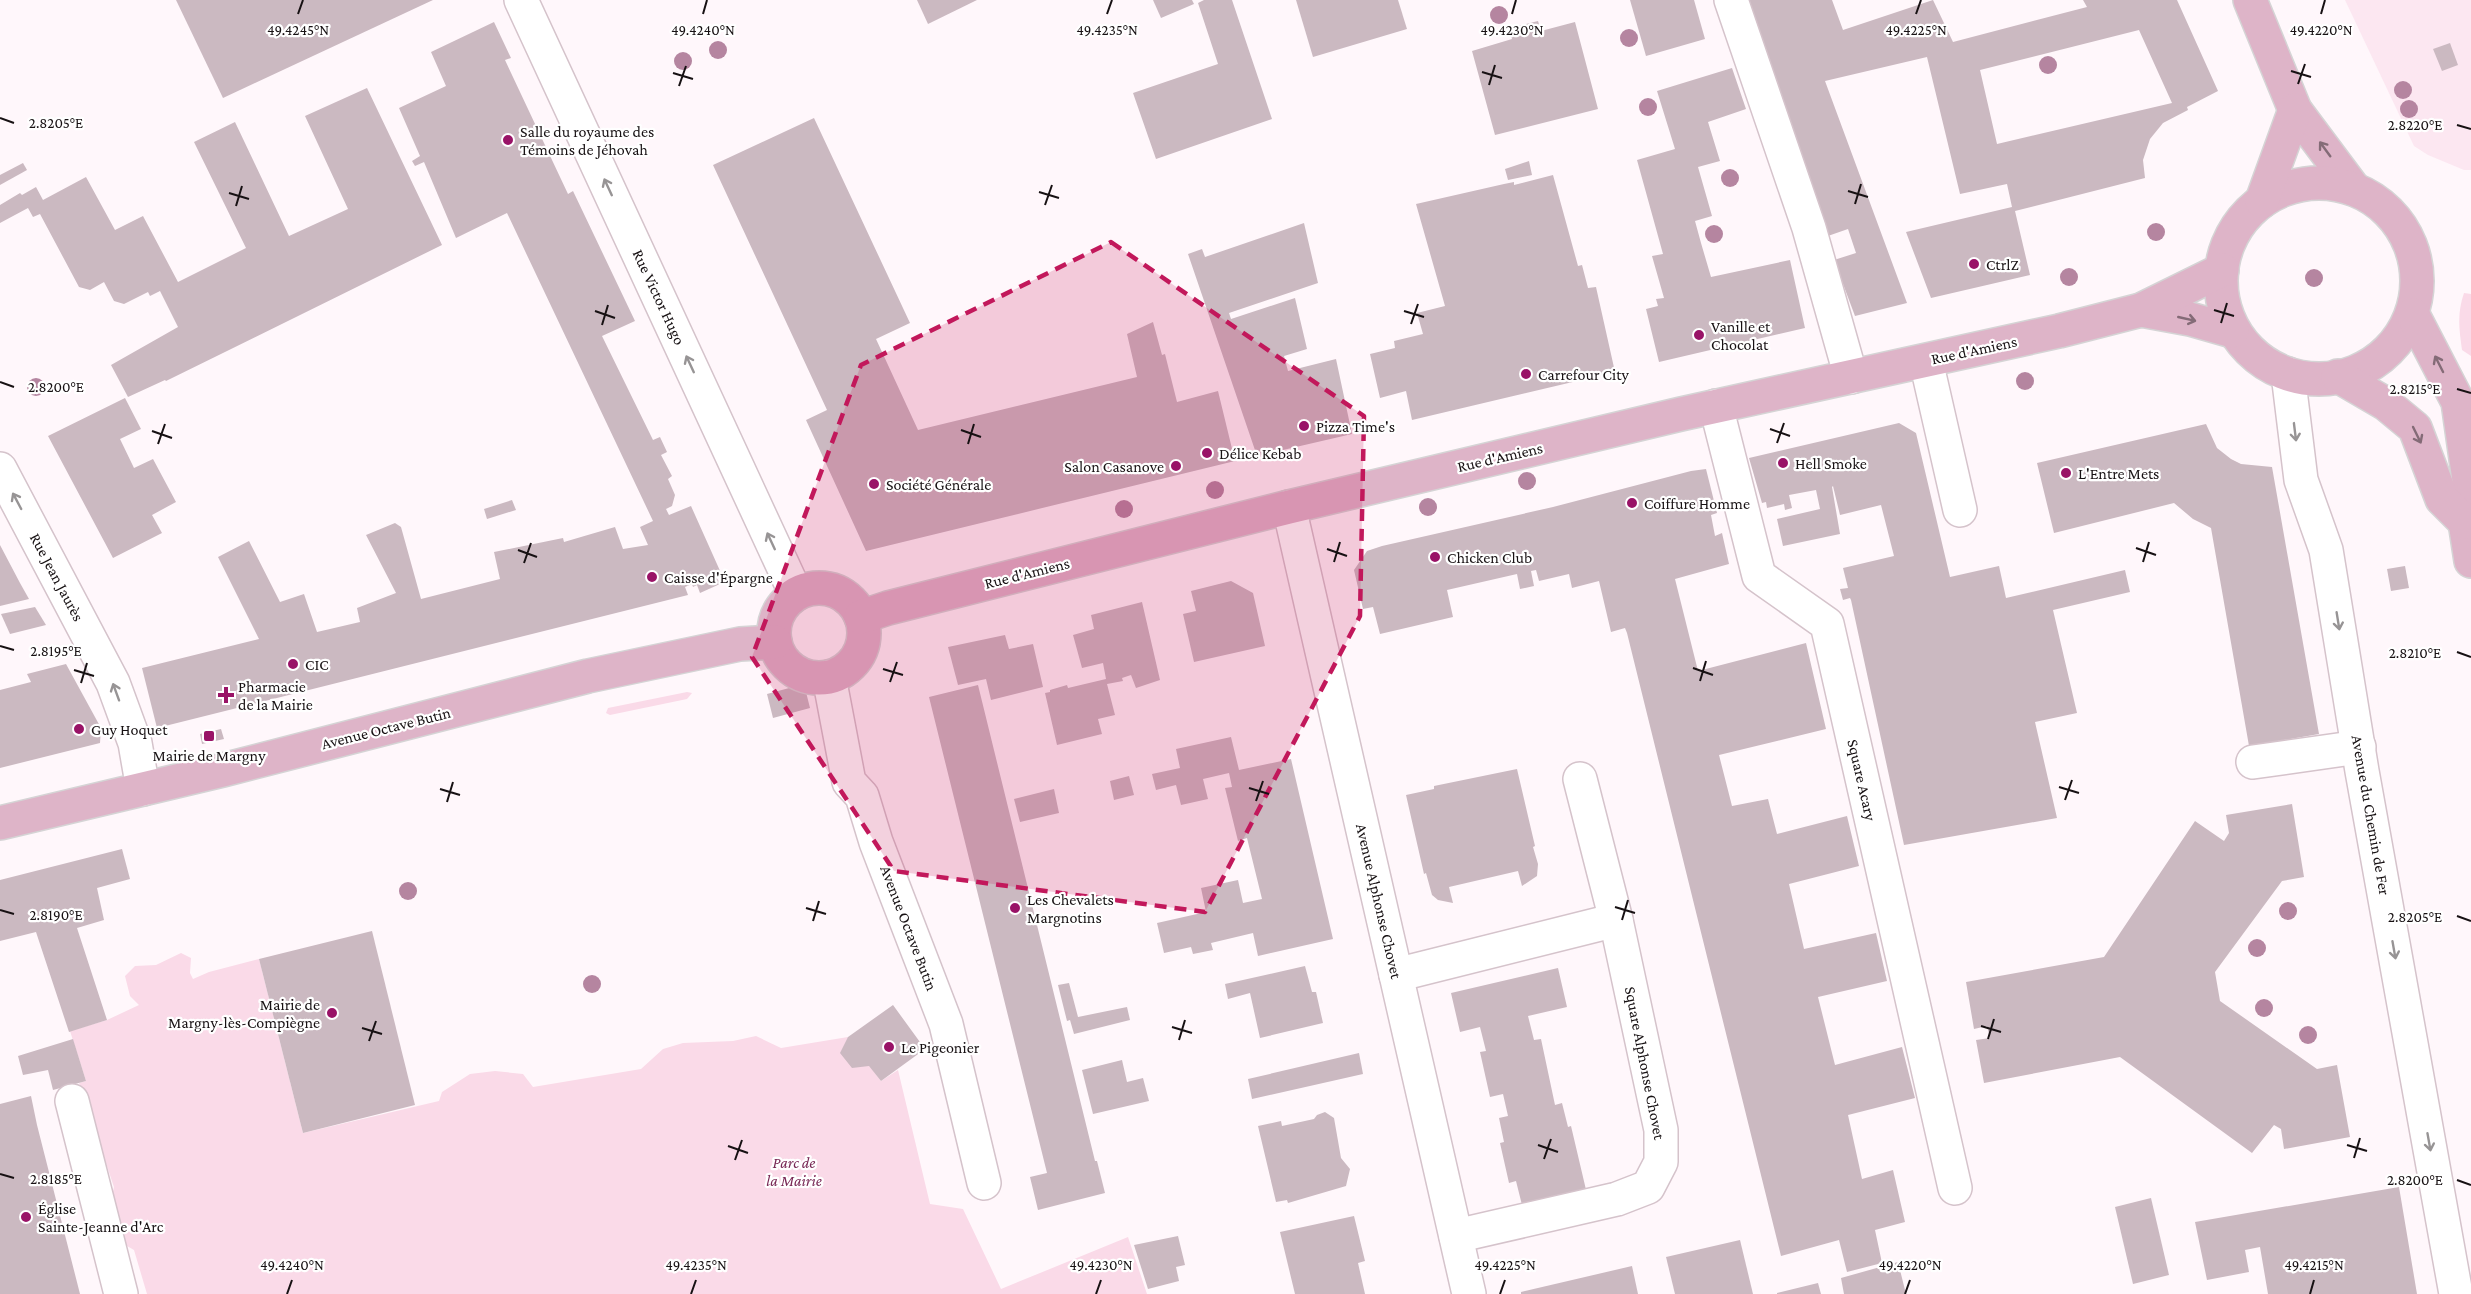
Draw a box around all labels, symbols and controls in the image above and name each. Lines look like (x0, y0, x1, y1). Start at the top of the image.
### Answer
text: 49.4245°N (267, 22, 329, 38)
text: 49.4240°N (671, 22, 735, 38)
text: 49.4235°N (1076, 22, 1138, 38)
text: 49.4230°N (1480, 22, 1544, 38)
text: 49.4225°N (1885, 22, 1947, 38)
text: 49.4220°N (2289, 22, 2353, 38)
text: 2.8205°E (29, 115, 83, 131)
text: 2.8220°E (2388, 117, 2442, 133)
place label: Salle du royaume des Témoins de Jéhovah (520, 123, 654, 159)
marker: Salle du royaume des Témoins de Jéhovah (501, 133, 515, 147)
one-way arrow (2318, 142, 2331, 158)
one-way arrow (602, 178, 613, 196)
street label: Rue Victor Hugo (629, 247, 689, 348)
place label: CtrlZ (1986, 256, 2019, 273)
marker: CtrlZ (1967, 257, 1981, 271)
one-way arrow (2176, 314, 2196, 325)
place label: Vanille et Chocolat (1711, 318, 1771, 353)
marker: Vanille et Chocolat (1692, 328, 1706, 342)
street label: Rue d'Amiens (1930, 333, 2018, 367)
one-way arrow (683, 355, 695, 373)
one-way arrow (2433, 356, 2444, 374)
place label: Carrefour City (1538, 366, 1629, 384)
marker: Carrefour City (1519, 367, 1533, 381)
text: 2.8200°E (28, 379, 84, 395)
text: 2.8215°E (2389, 381, 2441, 397)
place label: Pizza Time's (1316, 418, 1395, 435)
marker: Pizza Time's (1297, 419, 1311, 433)
one-way arrow (2290, 422, 2301, 441)
one-way arrow (2411, 426, 2423, 444)
street label: Rue d'Amiens (1456, 439, 1544, 475)
place label: Délice Kebab (1219, 445, 1301, 462)
marker: Délice Kebab (1200, 446, 1214, 460)
place label: Hell Smoke (1795, 455, 1867, 472)
marker: Hell Smoke (1776, 456, 1790, 470)
place label: Salon Casanove (1064, 458, 1164, 475)
marker: Salon Casanove (1169, 459, 1183, 473)
place label: L'Entre Mets (2078, 465, 2159, 482)
marker: L'Entre Mets (2059, 466, 2073, 480)
place label: Société Générale (886, 476, 991, 493)
marker: Société Générale (867, 477, 881, 491)
one-way arrow (11, 492, 22, 510)
place label: Coiffure Homme (1644, 495, 1750, 512)
marker: Coiffure Homme (1625, 496, 1639, 510)
street label: Rue Jean Jaurès (26, 530, 87, 624)
one-way arrow (765, 532, 776, 550)
place label: Chicken Club (1447, 549, 1532, 566)
marker: Chicken Club (1428, 550, 1442, 564)
street label: Rue d'Amiens (983, 554, 1071, 592)
place label: Caisse d'Épargne (664, 569, 773, 587)
marker: Caisse d'Épargne (645, 570, 659, 584)
one-way arrow (2332, 611, 2343, 631)
text: 2.8195°E (30, 643, 82, 659)
text: 2.8210°E (2389, 645, 2441, 661)
place label: CIC (305, 656, 329, 673)
marker: CIC (286, 657, 300, 671)
place label: Pharmacie de la Mairie (238, 678, 313, 713)
one-way arrow (110, 683, 121, 702)
marker: Pharmacie de la Mairie (219, 688, 233, 702)
street label: Avenue Octave Butin (320, 704, 453, 752)
place label: Guy Hoquet (91, 721, 168, 739)
marker: Guy Hoquet (72, 722, 86, 736)
marker: Mairie de Margny (202, 729, 216, 743)
street label: Avenue du Chemin de Fer (2349, 734, 2394, 897)
street label: Square Acary (1843, 738, 1880, 823)
place label: Mairie de Margny (153, 747, 266, 765)
street label: Avenue Alphonse Chovet (1352, 822, 1405, 981)
street label: Avenue Octave Butin (877, 863, 941, 993)
place label: Les Chevalets Margnotins (1027, 891, 1114, 927)
marker: Les Chevalets Margnotins (1008, 901, 1022, 915)
text: 2.8190°E (29, 907, 83, 923)
text: 2.8205°E (2388, 909, 2442, 925)
one-way arrow (2389, 939, 2400, 959)
street label: Square Alphonse Chovet (1621, 985, 1668, 1142)
place label: Mairie de Margny-lès-Compiègne (168, 996, 320, 1032)
marker: Mairie de Margny-lès-Compiègne (325, 1006, 339, 1020)
place label: Le Pigeonier (901, 1039, 980, 1057)
marker: Le Pigeonier (882, 1040, 896, 1054)
one-way arrow (2423, 1131, 2434, 1151)
park label: Parc de la Mairie (766, 1154, 822, 1189)
text: 2.8185°E (30, 1171, 82, 1187)
text: 2.8200°E (2387, 1172, 2443, 1188)
place label: Église Sainte-Jeanne d'Arc (38, 1200, 164, 1236)
marker: Église Sainte-Jeanne d'Arc (19, 1210, 33, 1224)
text: 49.4240°N (260, 1257, 324, 1273)
text: 49.4235°N (665, 1257, 727, 1273)
text: 49.4230°N (1069, 1257, 1133, 1273)
text: 49.4225°N (1474, 1257, 1536, 1273)
text: 49.4220°N (1878, 1257, 1942, 1273)
text: 49.4215°N (2284, 1257, 2344, 1273)

